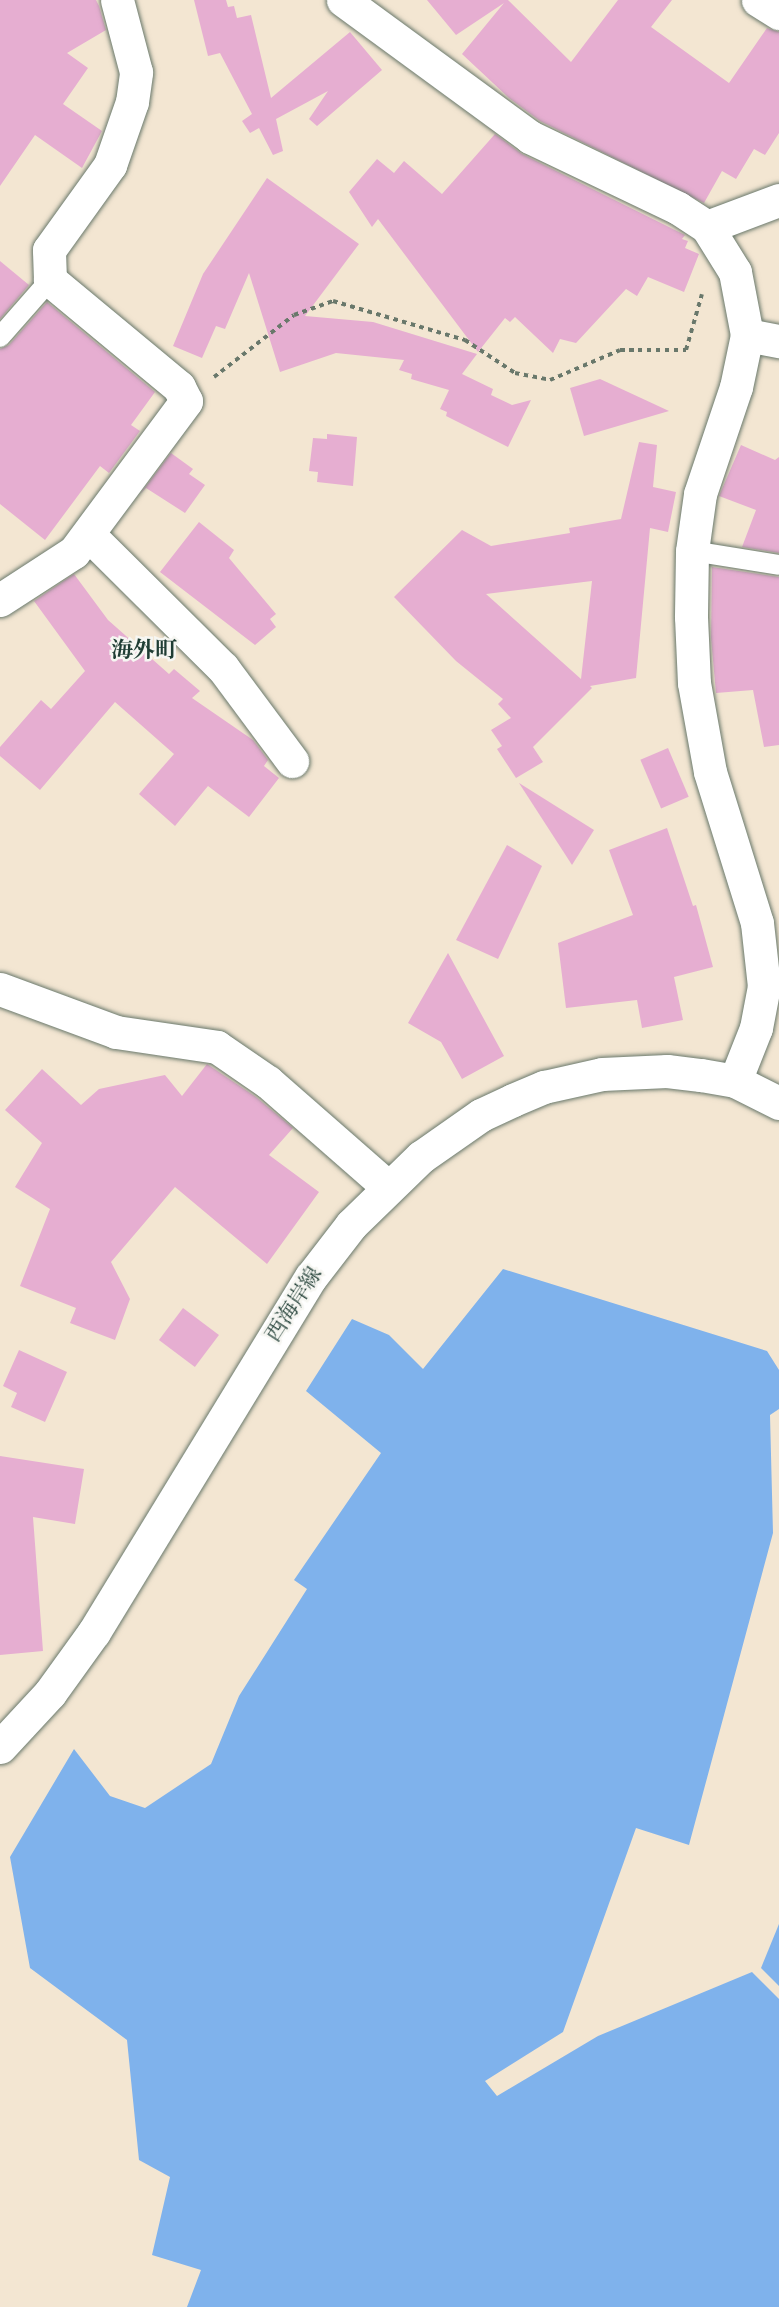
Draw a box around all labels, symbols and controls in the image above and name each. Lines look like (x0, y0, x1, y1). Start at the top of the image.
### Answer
district label: 海外町 (111, 639, 177, 665)
street label: 西海岸線 (262, 1263, 328, 1347)

